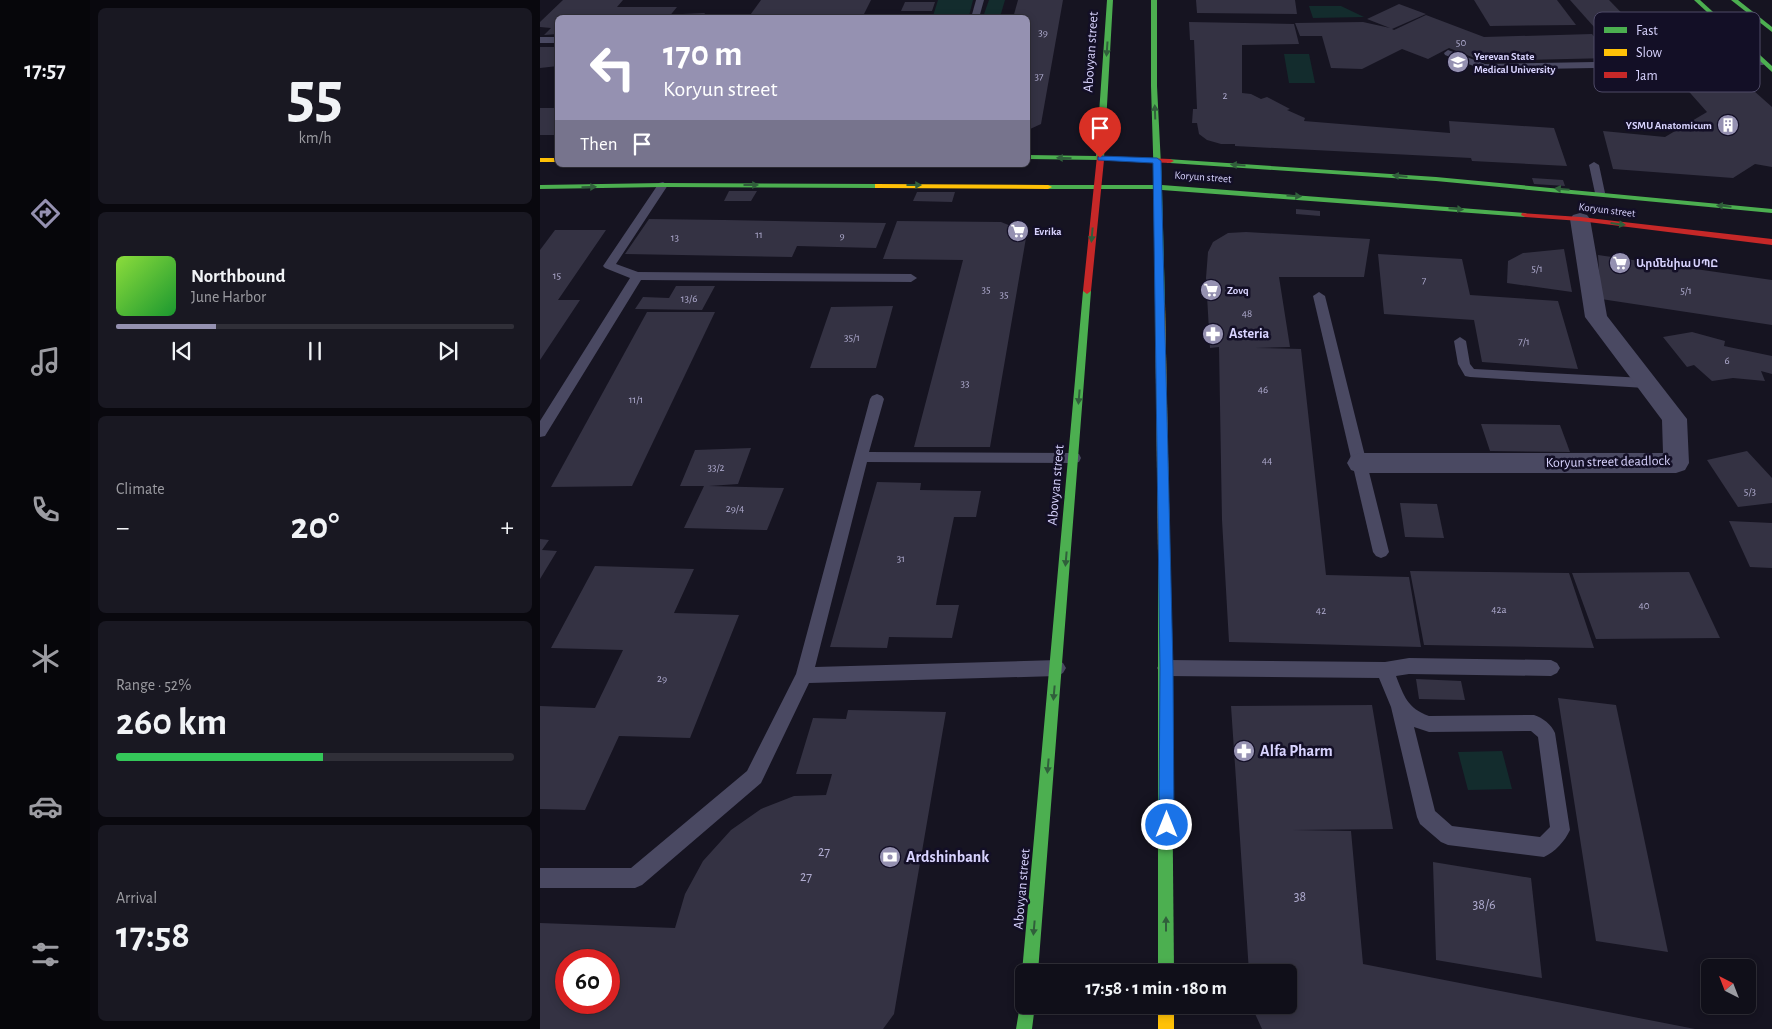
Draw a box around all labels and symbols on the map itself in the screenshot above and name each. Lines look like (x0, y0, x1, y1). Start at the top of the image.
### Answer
street label: Abovyan street (1081, 11, 1101, 93)
legend (1594, 12, 1760, 92)
text: Fast (1636, 24, 1658, 38)
house number: 39 (1038, 27, 1048, 38)
house number: 50 (1456, 37, 1466, 48)
one-way arrow (1102, 41, 1110, 57)
text: Slow (1636, 46, 1663, 60)
school or university icon: Yerevan State Medical University (1446, 50, 1470, 74)
place label: Yerevan State Medical University (1474, 51, 1556, 75)
text: Jam (1636, 69, 1658, 83)
house number: 37 (1034, 71, 1044, 82)
house number: 2 (1222, 90, 1228, 101)
one-way arrow (1151, 104, 1159, 120)
pin (1079, 107, 1121, 158)
building icon: YSMU Anatomicum (1716, 113, 1740, 137)
place label: YSMU Anatomicum (1626, 120, 1712, 131)
one-way arrow (1056, 154, 1072, 162)
one-way arrow (1230, 161, 1246, 169)
street label: Koryun street (1174, 170, 1232, 185)
one-way arrow (1392, 171, 1408, 179)
one-way arrow (743, 181, 759, 189)
one-way arrow (906, 181, 922, 189)
one-way arrow (581, 182, 597, 190)
one-way arrow (1554, 185, 1570, 193)
one-way arrow (1287, 193, 1303, 201)
street label: Koryun street (1578, 201, 1637, 219)
one-way arrow (1715, 202, 1731, 210)
one-way arrow (1449, 205, 1465, 213)
supermarket icon: Evrika (1006, 219, 1030, 243)
one-way arrow (1610, 220, 1626, 228)
place label: Evrika (1034, 226, 1062, 237)
one-way arrow (1087, 227, 1095, 243)
house number: 11 (755, 229, 763, 240)
house number: 9 (839, 230, 845, 241)
house number: 13 (671, 232, 680, 243)
supermarket icon: Արմենիա ՍՊԸ (1608, 251, 1632, 275)
place label: Արմենիա ՍՊԸ (1636, 257, 1718, 270)
house number: 5/1 (1531, 263, 1543, 274)
house number: 15 (553, 270, 562, 281)
house number: 7 (1422, 275, 1427, 286)
supermarket icon: Zovq (1199, 278, 1223, 302)
house number: 35 (981, 284, 991, 295)
place label: Zovq (1227, 285, 1249, 296)
house number: 5/1 (1680, 285, 1692, 296)
house number: 35 (999, 289, 1009, 300)
house number: 13/6 (681, 293, 697, 304)
house number: 48 (1242, 308, 1252, 319)
pharmacy icon: Asteria (1201, 322, 1225, 346)
place label: Asteria (1229, 327, 1270, 341)
house number: 35/1 (844, 332, 860, 343)
house number: 7/1 (1518, 336, 1530, 347)
house number: 6 (1724, 355, 1730, 366)
house number: 33 (960, 378, 970, 389)
house number: 46 (1258, 384, 1268, 395)
one-way arrow (1074, 389, 1082, 405)
house number: 11/1 (629, 394, 643, 405)
street label: Abovyan street (1045, 444, 1067, 526)
street label: Koryun street deadlock (1546, 454, 1671, 470)
house number: 44 (1262, 455, 1272, 466)
house number: 33/2 (707, 462, 725, 473)
house number: 5/3 (1744, 486, 1757, 497)
house number: 29/4 (726, 503, 744, 514)
one-way arrow (1061, 551, 1069, 567)
house number: 31 (897, 553, 905, 564)
house number: 40 (1638, 600, 1650, 611)
house number: 42a (1491, 604, 1507, 615)
house number: 42 (1316, 605, 1326, 616)
house number: 29 (657, 673, 667, 684)
one-way arrow (1050, 685, 1058, 701)
pharmacy icon: Alfa Pharm (1232, 739, 1256, 763)
place label: Alfa Pharm (1260, 743, 1333, 759)
one-way arrow (1044, 759, 1052, 775)
position arrow (1140, 798, 1192, 850)
house number: 27 (818, 845, 830, 859)
bank icon: Ardshinbank (878, 845, 902, 869)
street label: Abovyan street (1011, 848, 1033, 930)
place label: Ardshinbank (906, 849, 989, 865)
house number: 27 (800, 870, 812, 884)
house number: 38 (1294, 890, 1306, 904)
house number: 38/6 (1472, 898, 1496, 912)
one-way arrow (1162, 916, 1170, 932)
one-way arrow (1029, 921, 1037, 937)
speed limit sign: 60 (555, 949, 620, 1014)
north arrow (1701, 959, 1756, 1014)

